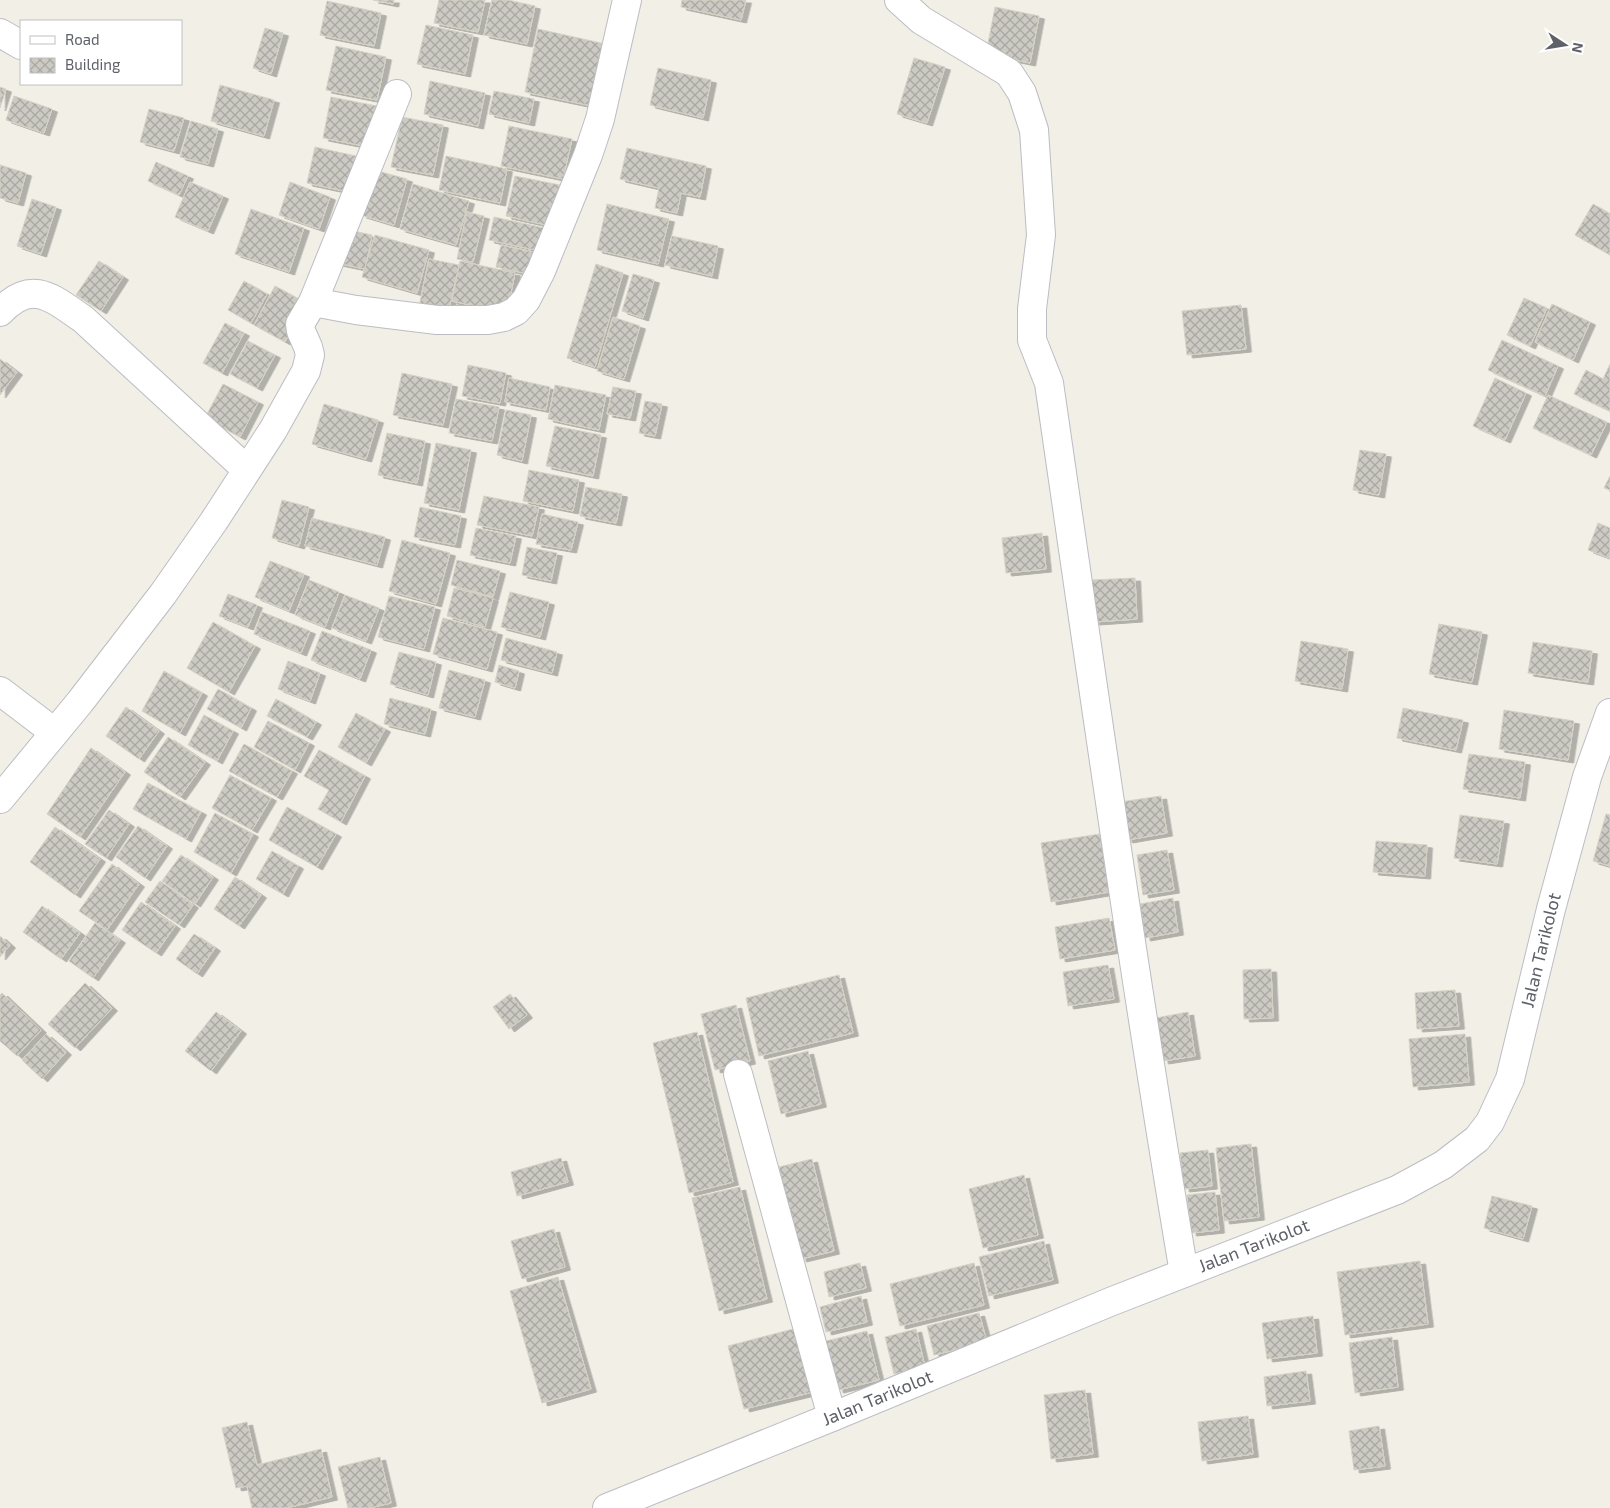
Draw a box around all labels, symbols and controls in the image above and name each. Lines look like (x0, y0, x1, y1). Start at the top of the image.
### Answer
legend (20, 20, 182, 85)
north arrow (1540, 20, 1590, 70)
text: Road (65, 30, 100, 48)
text: N (1569, 41, 1588, 55)
text: Building (65, 55, 121, 73)
street label: Jalan Tarikolot (1516, 890, 1565, 1010)
street label: Jalan Tarikolot (1195, 1213, 1312, 1276)
street label: Jalan Tarikolot (819, 1365, 936, 1430)

